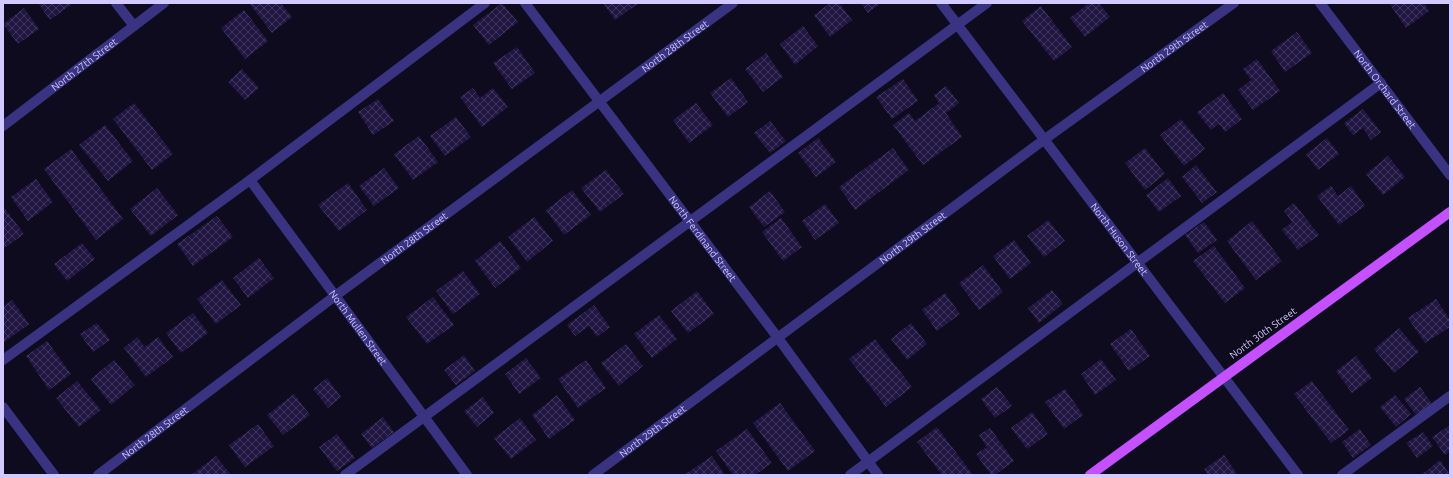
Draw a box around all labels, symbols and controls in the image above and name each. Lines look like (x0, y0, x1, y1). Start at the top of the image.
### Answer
street label: North 28th Street (639, 18, 710, 74)
street label: North 29th Street (1138, 18, 1210, 74)
street label: North 27th Street (49, 35, 119, 93)
street label: North Orchard Street (1352, 48, 1418, 131)
street label: North Ferdinand Street (667, 193, 739, 283)
street label: North Huson Street (1089, 201, 1150, 277)
street label: North 29th Street (877, 209, 948, 266)
street label: North 28th Street (378, 210, 449, 266)
street label: North Mullen Street (327, 288, 390, 367)
street label: North 30th Street (1227, 305, 1299, 361)
street label: North 29th Street (617, 403, 688, 459)
street label: North 28th Street (119, 404, 190, 461)

